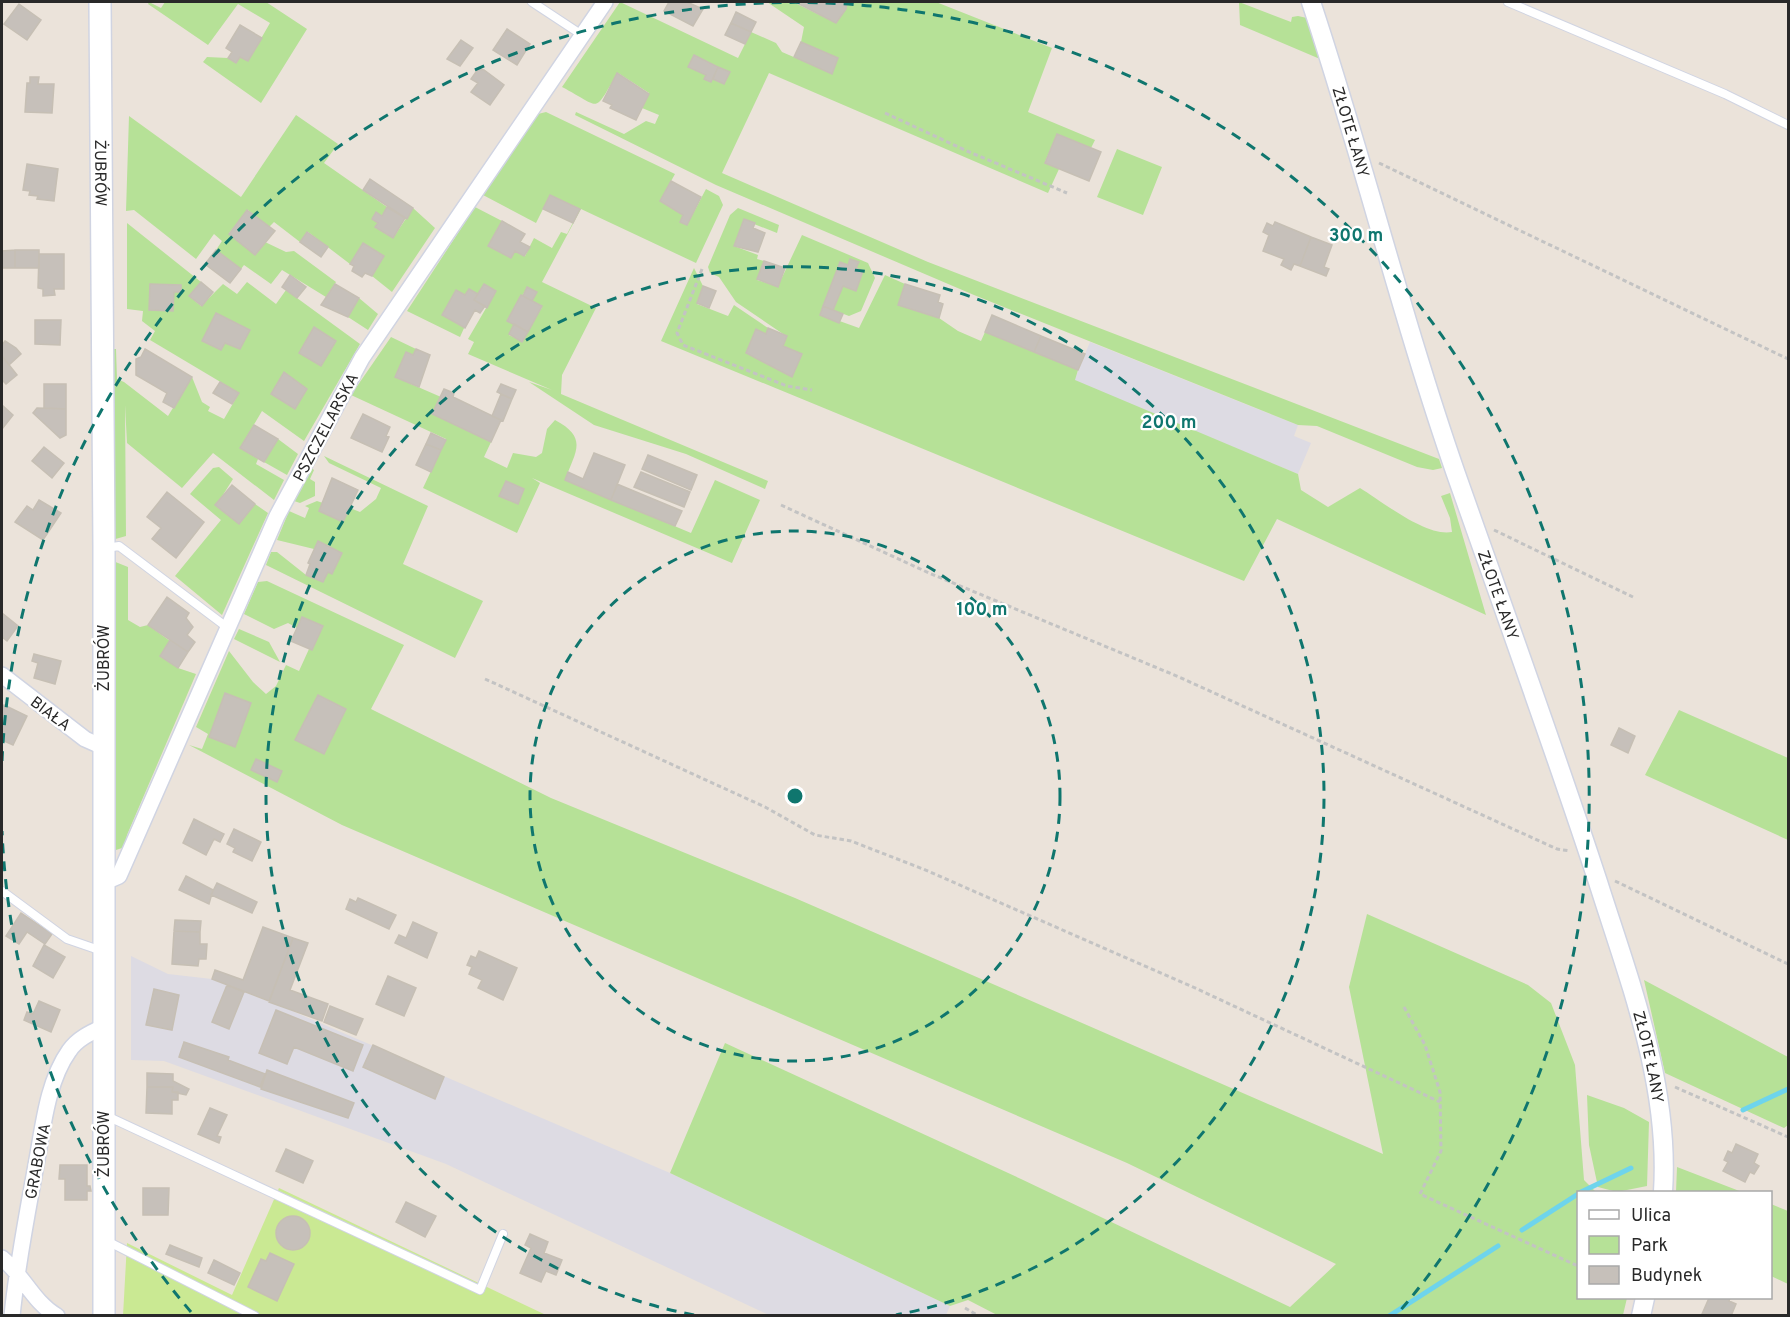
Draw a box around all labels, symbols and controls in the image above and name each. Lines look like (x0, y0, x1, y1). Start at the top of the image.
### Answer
street label: ZŁOTE ŁANY (1327, 84, 1373, 180)
street label: ŻUBRÓW (89, 139, 111, 207)
text: 300 m (1329, 225, 1383, 248)
street label: PSZCZELARSKA (290, 370, 364, 486)
text: 200 m (1141, 412, 1197, 435)
street label: ZŁOTE ŁANY (1472, 548, 1522, 643)
text: 100 m (956, 599, 1008, 622)
street label: ŻUBRÓW (93, 625, 115, 691)
street label: BIAŁA (26, 693, 74, 736)
centre of rings (785, 786, 805, 806)
street label: ZŁOTE ŁANY (1627, 1009, 1667, 1104)
street label: ŻUBRÓW (93, 1111, 115, 1177)
street label: GRABOWA (22, 1122, 56, 1201)
legend (1577, 1191, 1772, 1299)
text: Ulica (1631, 1205, 1671, 1228)
text: Park (1631, 1235, 1668, 1258)
text: Budynek (1631, 1265, 1702, 1288)

